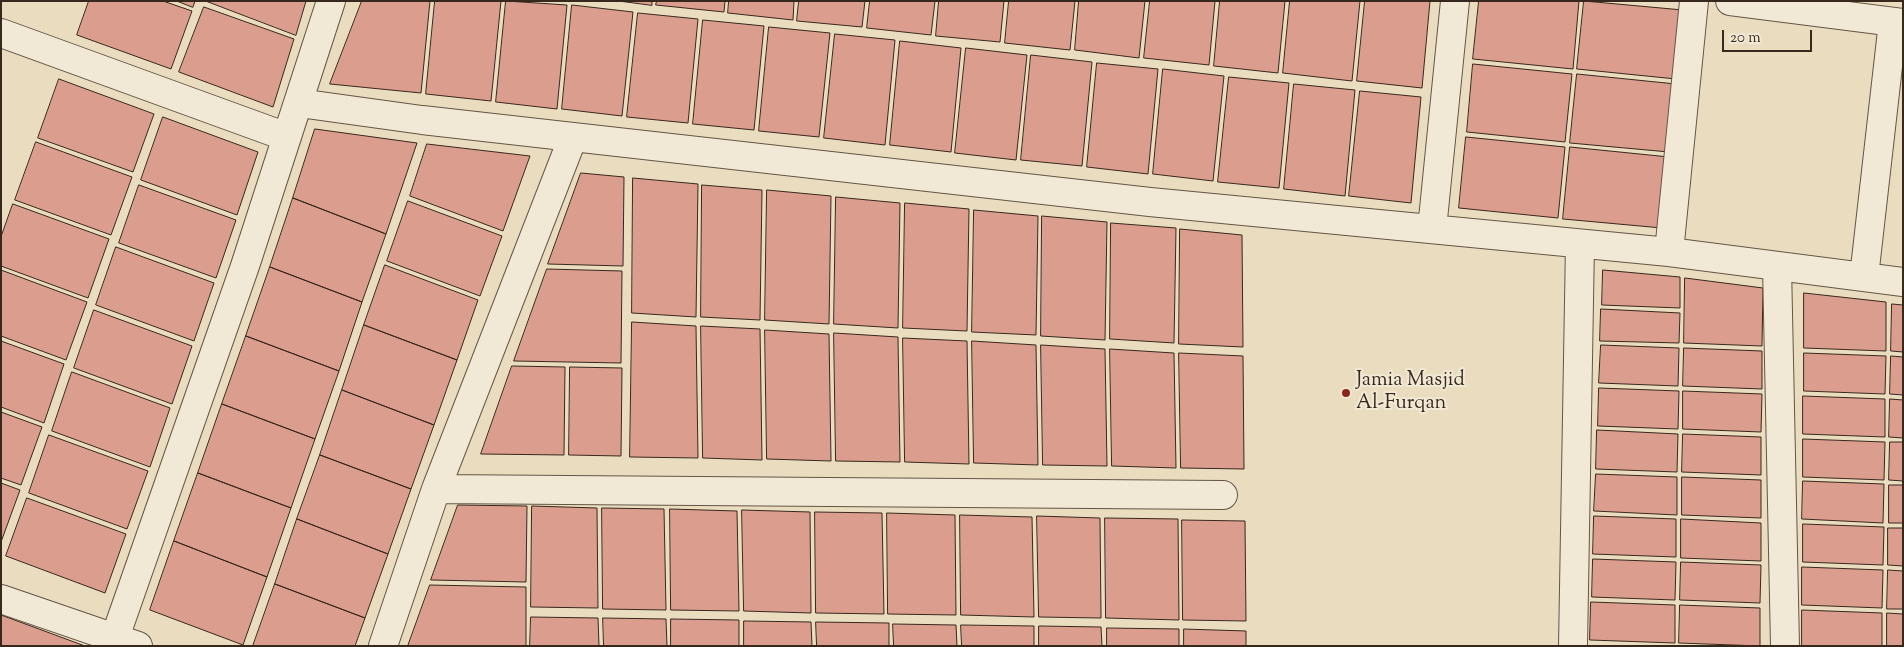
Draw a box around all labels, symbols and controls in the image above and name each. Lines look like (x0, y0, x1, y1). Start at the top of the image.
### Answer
scale bar (1724, 20, 1814, 52)
text: 20 m (1730, 28, 1761, 49)
place label: Jamia Masjid Al-Furqan (1356, 370, 1465, 417)
marker: Jamia Masjid Al-Furqan (1340, 387, 1352, 399)

